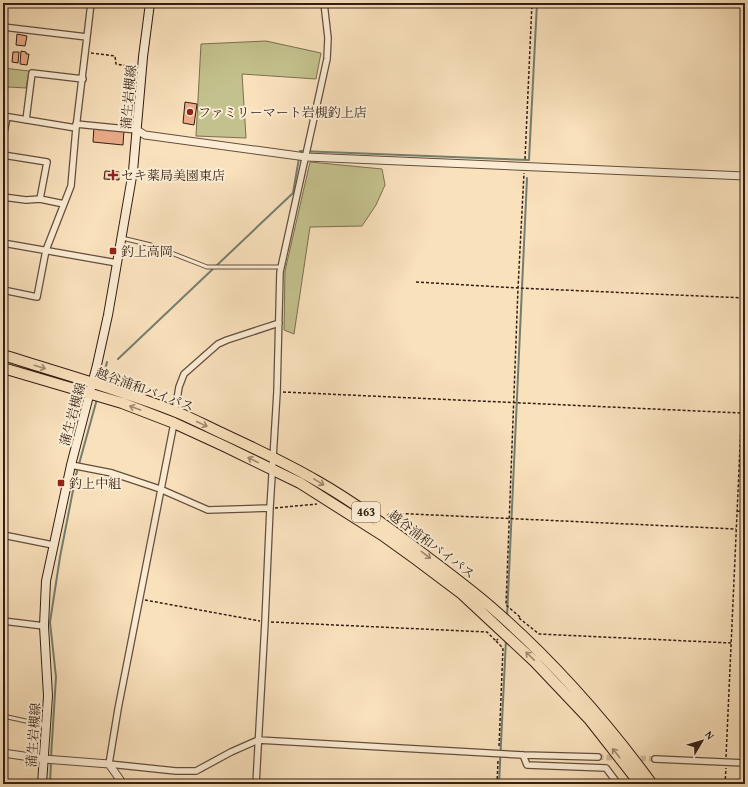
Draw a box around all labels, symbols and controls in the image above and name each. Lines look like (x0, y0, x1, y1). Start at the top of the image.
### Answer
street label: 蒲生岩槻線 (116, 64, 141, 130)
place label: ファミリーマート岩槻釣上店 (198, 103, 367, 122)
marker: ファミリーマート岩槻釣上店 (185, 107, 195, 117)
place label: セキ薬局美園東店 (121, 166, 225, 185)
marker: セキ薬局美園東店 (108, 170, 118, 180)
place label: 釣上高岡 (121, 242, 173, 261)
marker: 釣上高岡 (108, 246, 118, 256)
street label: 越谷浦和バイパス (93, 363, 197, 416)
one-way arrow (34, 364, 47, 371)
street label: 蒲生岩槻線 (55, 380, 90, 448)
one-way arrow (129, 403, 141, 411)
one-way arrow (196, 421, 208, 428)
one-way arrow (248, 456, 260, 464)
place label: 釣上中組 (69, 474, 121, 493)
marker: 釣上中組 (56, 478, 66, 488)
one-way arrow (313, 478, 324, 486)
road number: 463 (352, 502, 380, 522)
street label: 越谷浦和バイパス (385, 506, 479, 583)
one-way arrow (420, 551, 431, 560)
one-way arrow (524, 652, 535, 661)
street label: 蒲生岩槻線 (22, 702, 45, 768)
north arrow (682, 721, 722, 761)
text: N (701, 727, 719, 743)
one-way arrow (612, 748, 621, 758)

